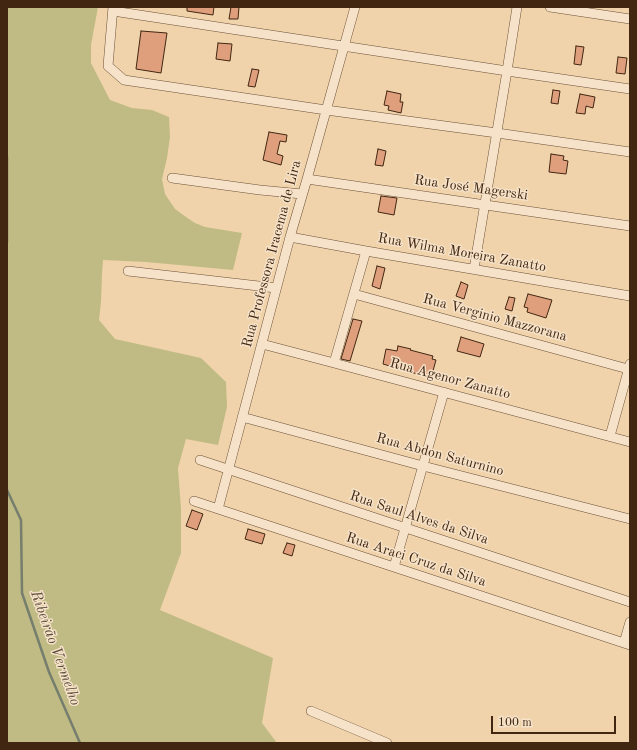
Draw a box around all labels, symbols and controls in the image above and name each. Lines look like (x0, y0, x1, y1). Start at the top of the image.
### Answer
street label: Rua Professora Iracema de Lira (239, 158, 305, 350)
street label: Rua José Magerski (413, 172, 529, 204)
street label: Rua Wilma Moreira Zanatto (377, 230, 547, 276)
street label: Rua Verginio Mazzorana (421, 291, 569, 345)
street label: Rua Agenor Zanatto (388, 355, 512, 403)
street label: Rua Abdon Saturnino (374, 430, 506, 480)
street label: Rua Saul Alves da Silva (347, 488, 491, 548)
street label: Rua Araci Cruz da Silva (344, 529, 488, 591)
water label: Ribeirão Vermelho (26, 588, 84, 708)
scale bar (493, 708, 618, 734)
text: 100 m (498, 717, 532, 729)

